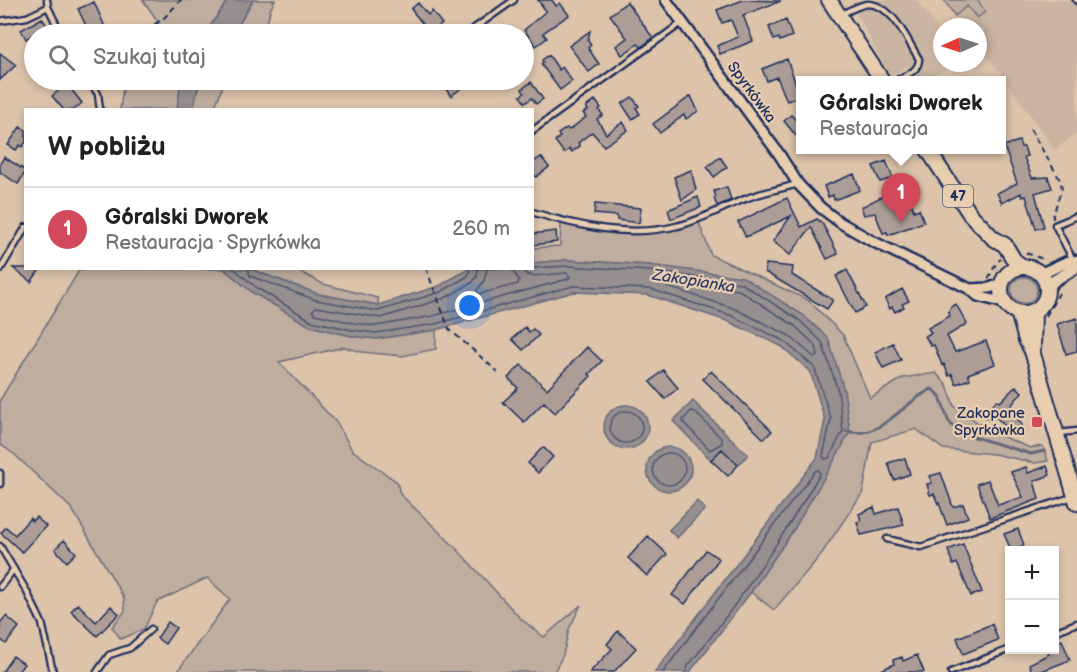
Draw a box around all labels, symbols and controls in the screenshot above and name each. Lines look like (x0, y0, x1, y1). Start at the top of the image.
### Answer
north arrow (933, 18, 987, 72)
search box (24, 24, 534, 90)
icon: search (45, 41, 78, 74)
text: Szukaj tutaj (93, 44, 206, 71)
street label: Spyrkówka (723, 58, 780, 127)
popup (796, 76, 1006, 154)
text: Góralski Dworek (819, 90, 983, 117)
text: Restauracja (819, 117, 928, 141)
text: W pobliżu (48, 132, 166, 163)
pin: 1 (882, 174, 920, 223)
road number: 47 (943, 185, 973, 207)
text: Góralski Dworek (105, 204, 268, 231)
text: 1 (63, 217, 72, 241)
text: 260 m (452, 217, 510, 241)
text: Restauracja · Spyrkówka (105, 231, 321, 255)
water label: Zakopianka (650, 265, 736, 297)
your location (455, 291, 484, 320)
place label: Zakopane Spyrkówka (954, 404, 1025, 440)
marker: Zakopane Spyrkówka (1030, 415, 1044, 429)
map controls (1005, 546, 1059, 654)
button: + (1005, 546, 1059, 600)
button: − (1005, 600, 1059, 654)

